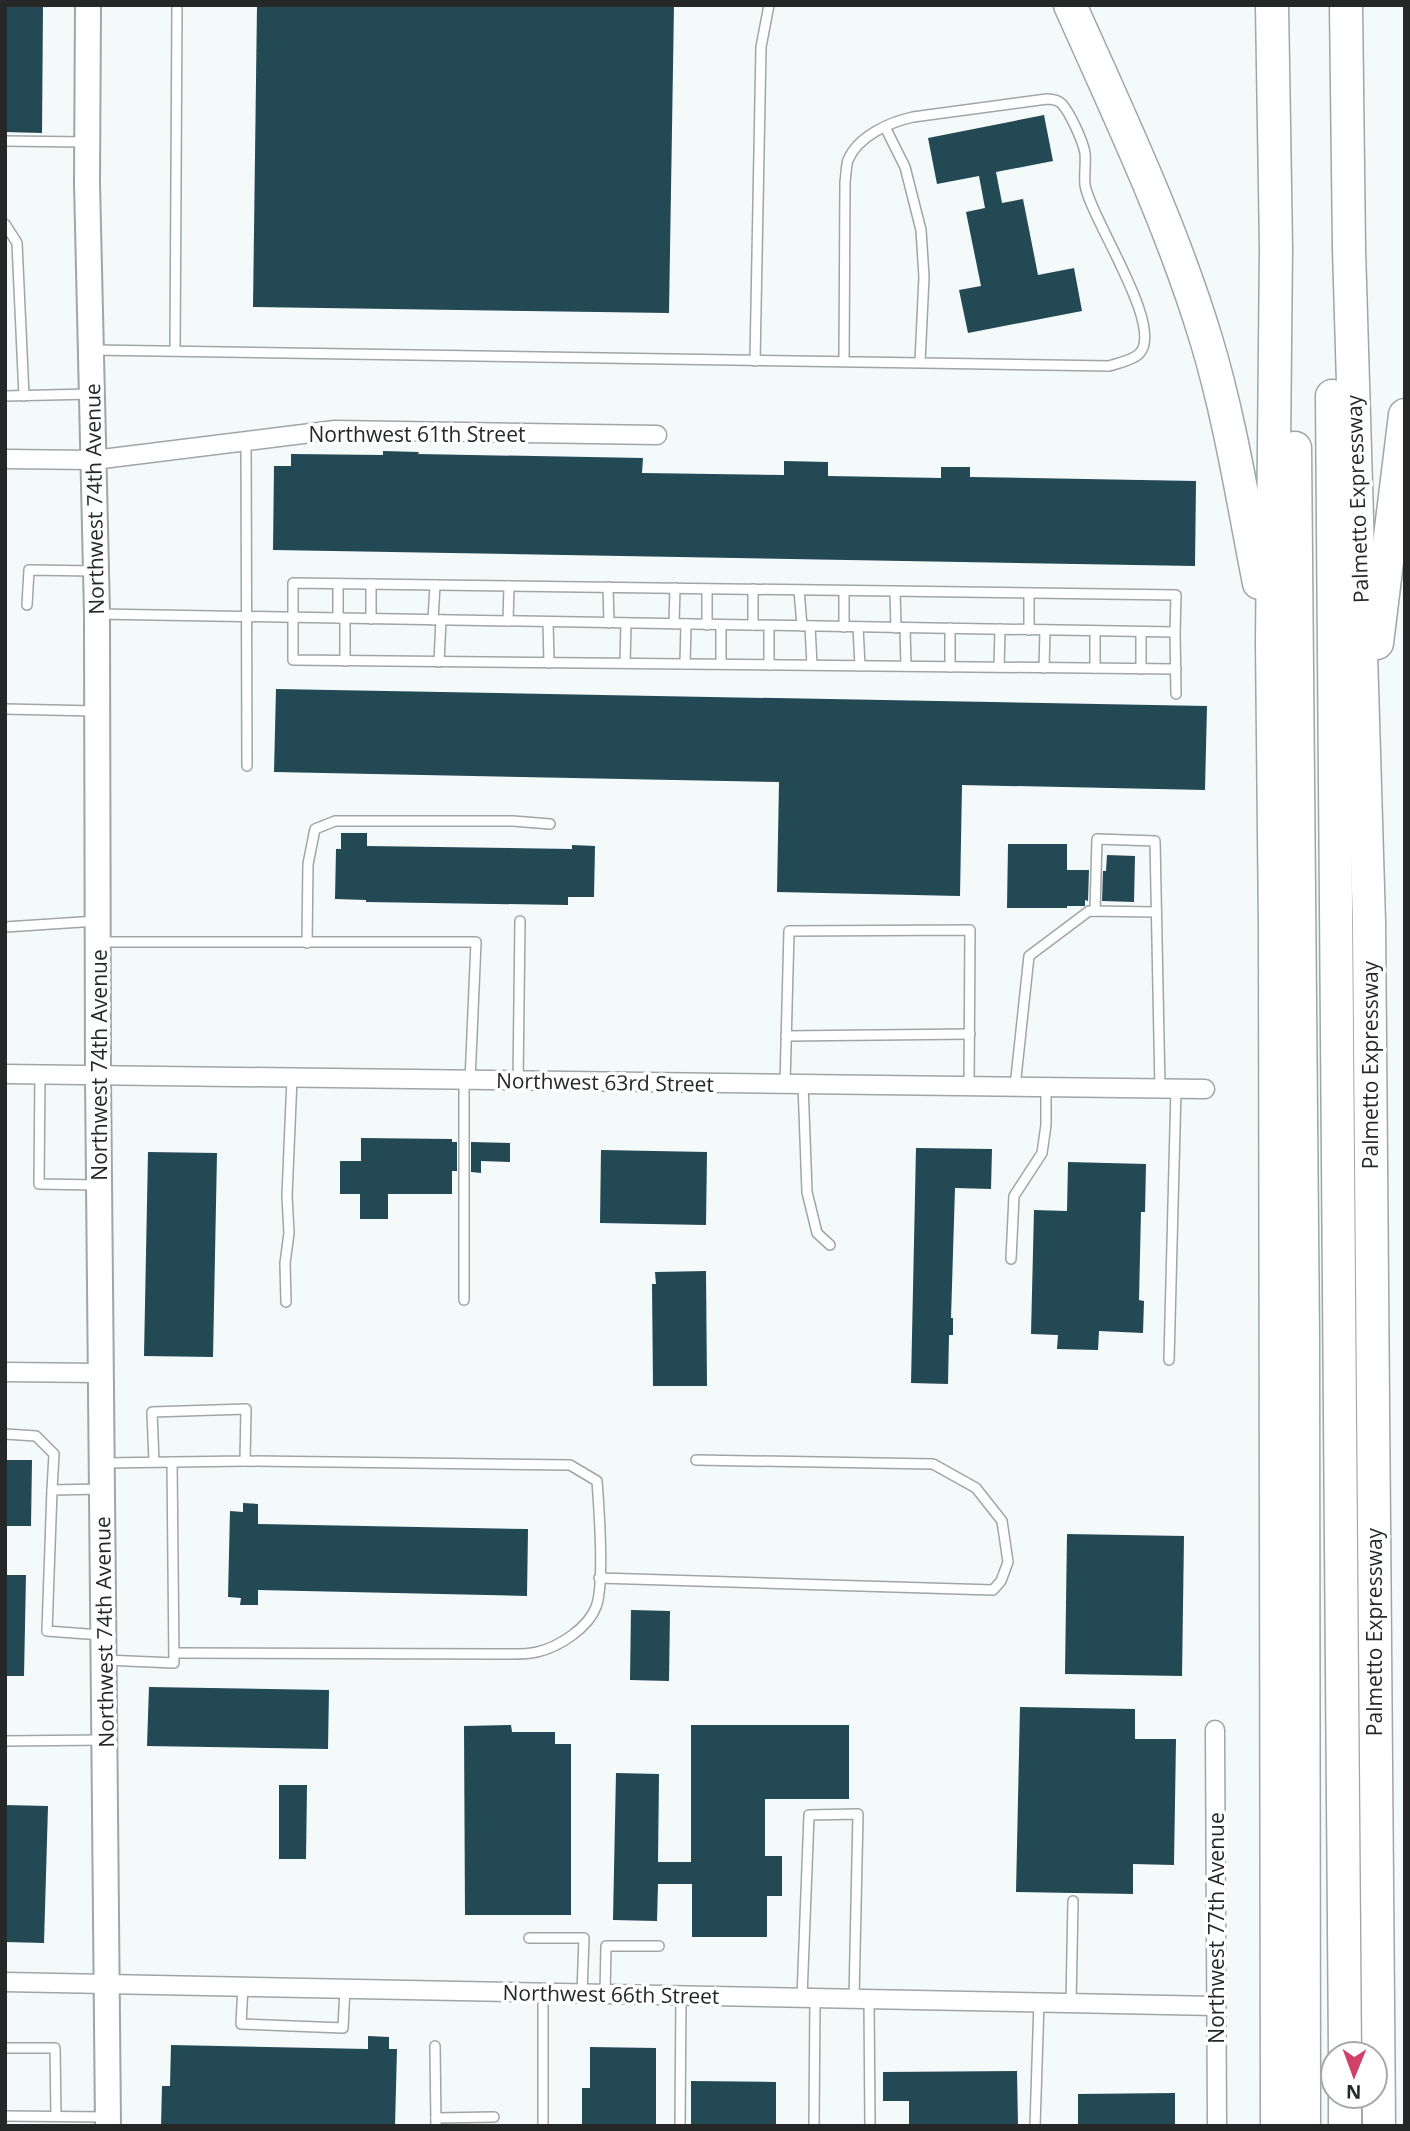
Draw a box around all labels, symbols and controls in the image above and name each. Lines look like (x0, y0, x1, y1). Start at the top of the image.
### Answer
street label: Northwest 74th Avenue (78, 383, 110, 615)
street label: Palmetto Expressway (1339, 394, 1375, 604)
street label: Northwest 61th Street (309, 420, 525, 448)
street label: Northwest 74th Avenue (85, 949, 113, 1181)
street label: Palmetto Expressway (1356, 960, 1384, 1169)
street label: Northwest 63rd Street (496, 1066, 714, 1098)
street label: Northwest 74th Avenue (88, 1516, 120, 1748)
street label: Palmetto Expressway (1360, 1527, 1388, 1736)
street label: Northwest 77th Avenue (1202, 1812, 1230, 2044)
street label: Northwest 66th Street (502, 1978, 720, 2010)
north arrow (1319, 2040, 1389, 2110)
text: N (1346, 2079, 1362, 2105)

